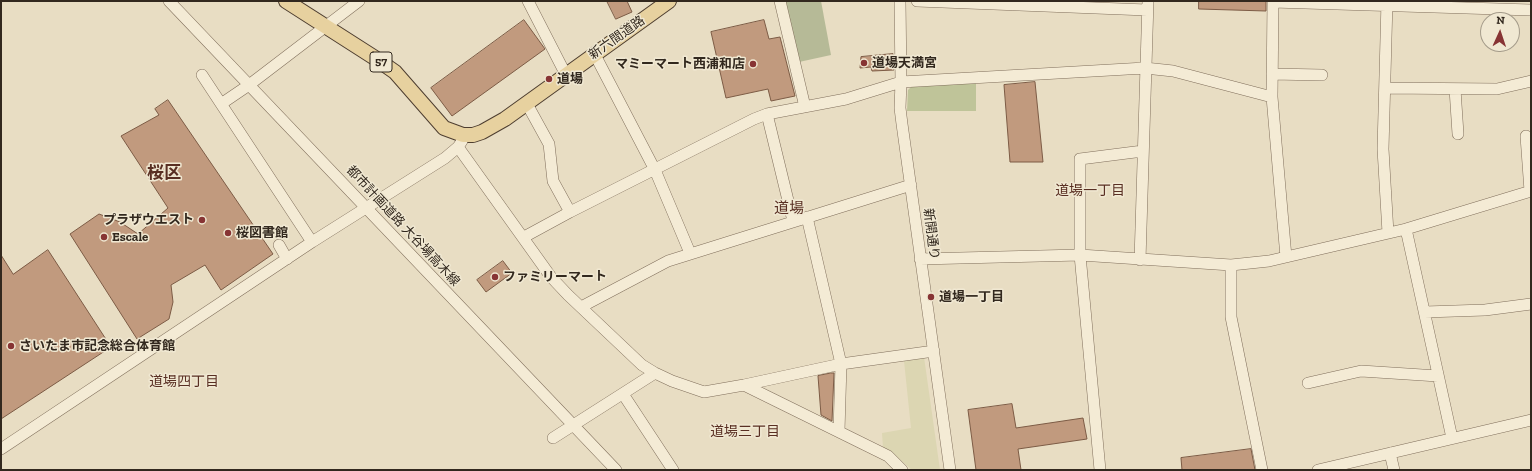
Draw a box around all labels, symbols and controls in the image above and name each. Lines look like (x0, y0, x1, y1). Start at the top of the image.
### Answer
north arrow (1480, 12, 1520, 52)
street label: 新六間道路 (586, 13, 648, 63)
text: N (1496, 14, 1505, 27)
road number: 57 (370, 52, 392, 72)
place label: 道場天満宮 (872, 55, 937, 71)
place label: マミーマート西浦和店 (615, 56, 745, 72)
marker: 道場天満宮 (859, 58, 869, 68)
marker: マミーマート西浦和店 (748, 59, 758, 69)
place label: 道場 (557, 71, 583, 87)
marker: 道場 (544, 74, 554, 84)
district label: 桜区 (147, 163, 181, 183)
street label: 都市計画道路 大谷場高木線 (343, 163, 463, 289)
district label: 道場一丁目 (1055, 183, 1125, 199)
district label: 道場 (774, 200, 804, 218)
street label: 新開通り (920, 207, 942, 261)
place label: プラザウエスト (103, 212, 194, 228)
marker: プラザウエスト (197, 215, 207, 225)
place label: 桜図書館 (236, 225, 288, 241)
marker: 桜図書館 (223, 228, 233, 238)
place label: Escale (112, 229, 148, 245)
marker: Escale (99, 232, 109, 242)
place label: ファミリーマート (503, 269, 607, 285)
marker: ファミリーマート (490, 272, 500, 282)
place label: 道場一丁目 (939, 289, 1004, 305)
marker: 道場一丁目 (926, 292, 936, 302)
place label: さいたま市記念総合体育館 (19, 338, 175, 354)
marker: さいたま市記念総合体育館 (6, 341, 16, 351)
district label: 道場四丁目 (149, 374, 219, 390)
district label: 道場三丁目 (710, 424, 780, 440)

